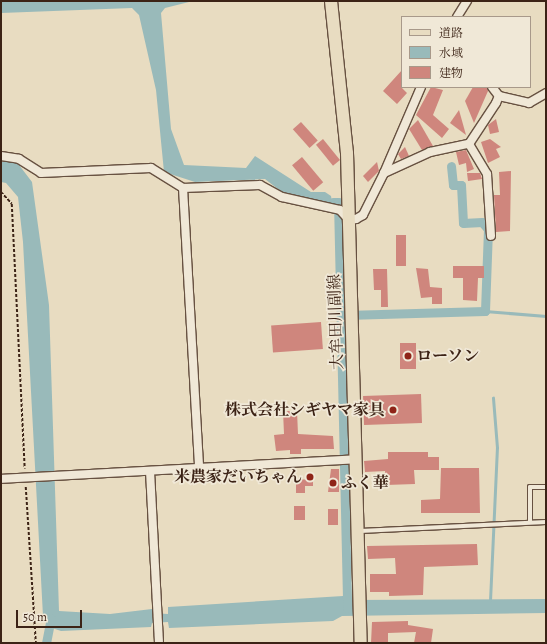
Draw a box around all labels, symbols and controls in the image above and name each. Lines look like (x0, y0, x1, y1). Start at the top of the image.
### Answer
legend (401, 16, 531, 88)
text: 道路 (439, 25, 463, 41)
text: 水域 (439, 45, 463, 61)
text: 建物 (439, 65, 463, 81)
street label: 大牟田川副線 (325, 274, 347, 370)
place label: ローソン (416, 346, 480, 366)
marker: ローソン (403, 351, 413, 361)
place label: 株式会社シギヤマ家具 (225, 400, 385, 420)
marker: 株式会社シギヤマ家具 (388, 405, 398, 415)
place label: 米農家だいちゃん (174, 467, 302, 487)
marker: 米農家だいちゃん (305, 472, 315, 482)
place label: ふく華 (341, 473, 389, 493)
marker: ふく華 (328, 478, 338, 488)
scale bar (18, 602, 84, 628)
text: 50 m (23, 609, 47, 625)

